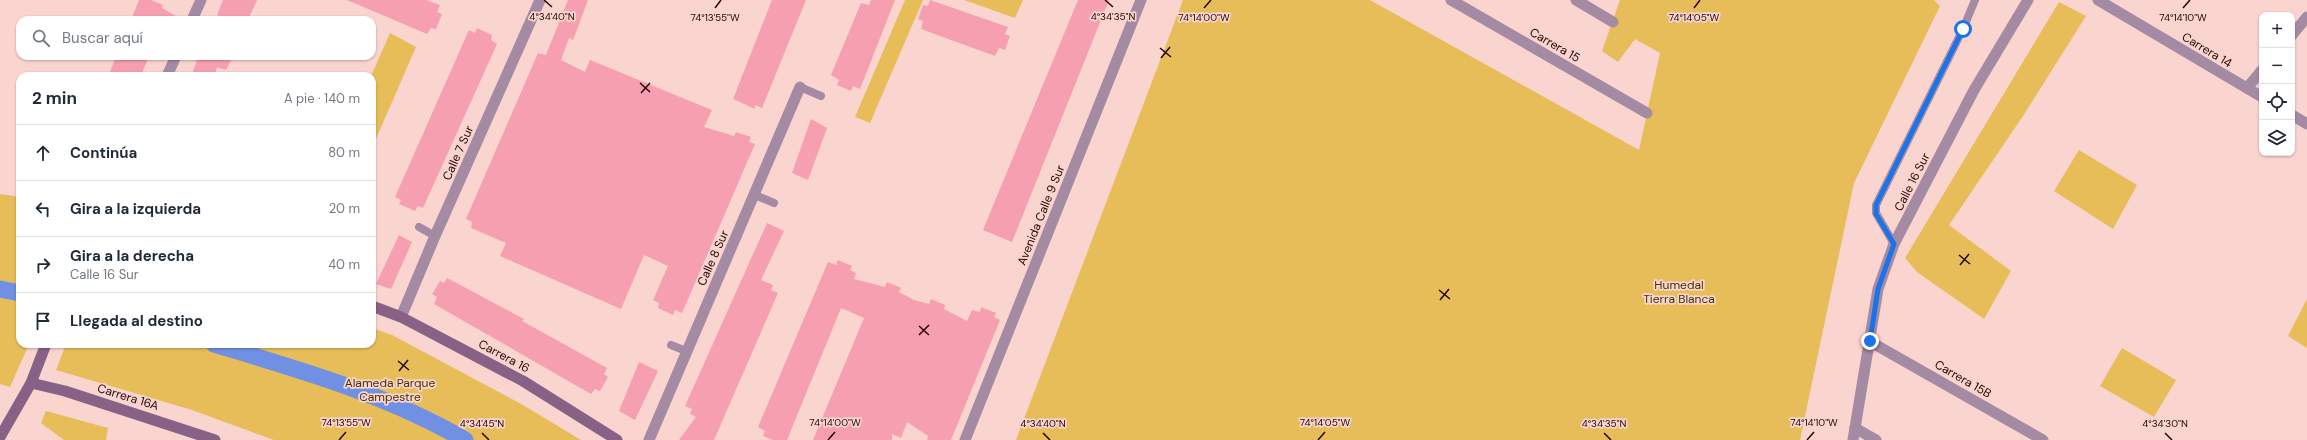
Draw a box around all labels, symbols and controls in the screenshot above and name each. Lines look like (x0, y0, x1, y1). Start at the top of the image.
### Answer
text: 4°34'40"N (529, 10, 575, 23)
text: 4°34'35"N (1091, 10, 1135, 23)
text: 74°13'55"W (690, 11, 740, 24)
text: 74°14'00"W (1178, 11, 1230, 24)
text: 74°14'05"W (1669, 11, 1720, 24)
text: 74°14'10"W (2159, 11, 2207, 24)
map controls (2259, 12, 2295, 156)
button: + (2259, 12, 2295, 48)
search box (16, 16, 376, 60)
route start (1954, 20, 1972, 38)
street label: Carrera 15 (1527, 24, 1583, 66)
icon: search (30, 27, 52, 49)
text: Buscar aquí (62, 28, 143, 48)
street label: Carrera 14 (2179, 29, 2235, 71)
button: − (2259, 48, 2295, 84)
button: locate (2259, 84, 2295, 120)
text: 2 min (32, 87, 77, 109)
text: A pie · 140 m (284, 90, 360, 107)
button: layers (2259, 120, 2295, 156)
street label: Calle 7 Sur (439, 123, 477, 183)
icon: ahead (32, 142, 54, 164)
text: Continúa (70, 143, 137, 163)
text: 80 m (328, 144, 360, 161)
street label: Calle 16 Sur (1891, 150, 1934, 214)
street label: Avenida Calle 9 Sur (1014, 162, 1069, 267)
icon: left (32, 198, 54, 220)
text: Gira a la izquierda (70, 199, 201, 219)
text: 20 m (329, 200, 360, 217)
street label: Calle 8 Sur (694, 227, 733, 288)
text: Gira a la derecha (70, 246, 194, 266)
icon: right (32, 254, 54, 276)
text: 40 m (328, 256, 360, 273)
text: Calle 16 Sur (70, 266, 139, 283)
park label: Humedal Tierra Blanca (1643, 277, 1715, 307)
icon: arrive (32, 310, 54, 332)
text: Llegada al destino (70, 311, 203, 331)
route end (1861, 332, 1879, 350)
street label: Carrera 16 (476, 336, 532, 376)
street label: Carrera 15B (1932, 356, 1994, 402)
park label: Alameda Parque Campestre (345, 375, 435, 405)
street label: Carrera 16A (95, 380, 161, 414)
text: 74°13'55"W (321, 416, 371, 429)
text: 74°14'00"W (809, 416, 861, 429)
text: 74°14'05"W (1300, 416, 1351, 429)
text: 74°14'10"W (1790, 416, 1838, 429)
text: 4°34'45"N (460, 417, 504, 430)
text: 4°34'40"N (1020, 417, 1066, 430)
text: 4°34'35"N (1582, 417, 1626, 430)
text: 4°34'30"N (2142, 417, 2188, 430)

